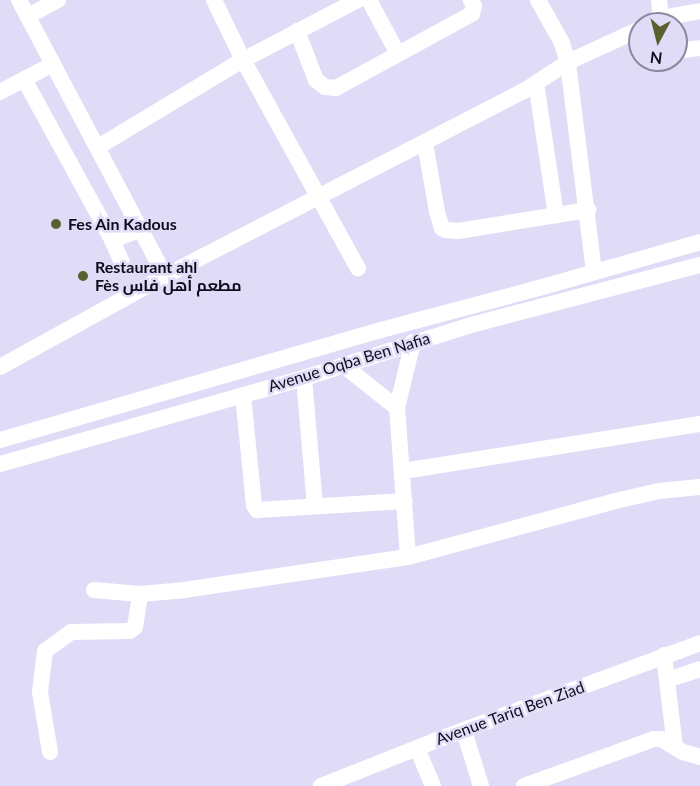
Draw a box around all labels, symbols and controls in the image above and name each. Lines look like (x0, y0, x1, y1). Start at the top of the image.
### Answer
north arrow (628, 12, 688, 72)
text: N (649, 48, 663, 69)
place label: Fes Ain Kadous (68, 214, 177, 234)
marker: Fes Ain Kadous (49, 217, 63, 231)
place label: Restaurant ahl Fès مطعم أهل فاس (95, 257, 242, 295)
marker: Restaurant ahl Fès مطعم أهل فاس (76, 269, 90, 283)
street label: Avenue Oqba Ben Nafia (266, 328, 432, 396)
street label: Avenue Tariq Ben Ziad (433, 677, 587, 749)

